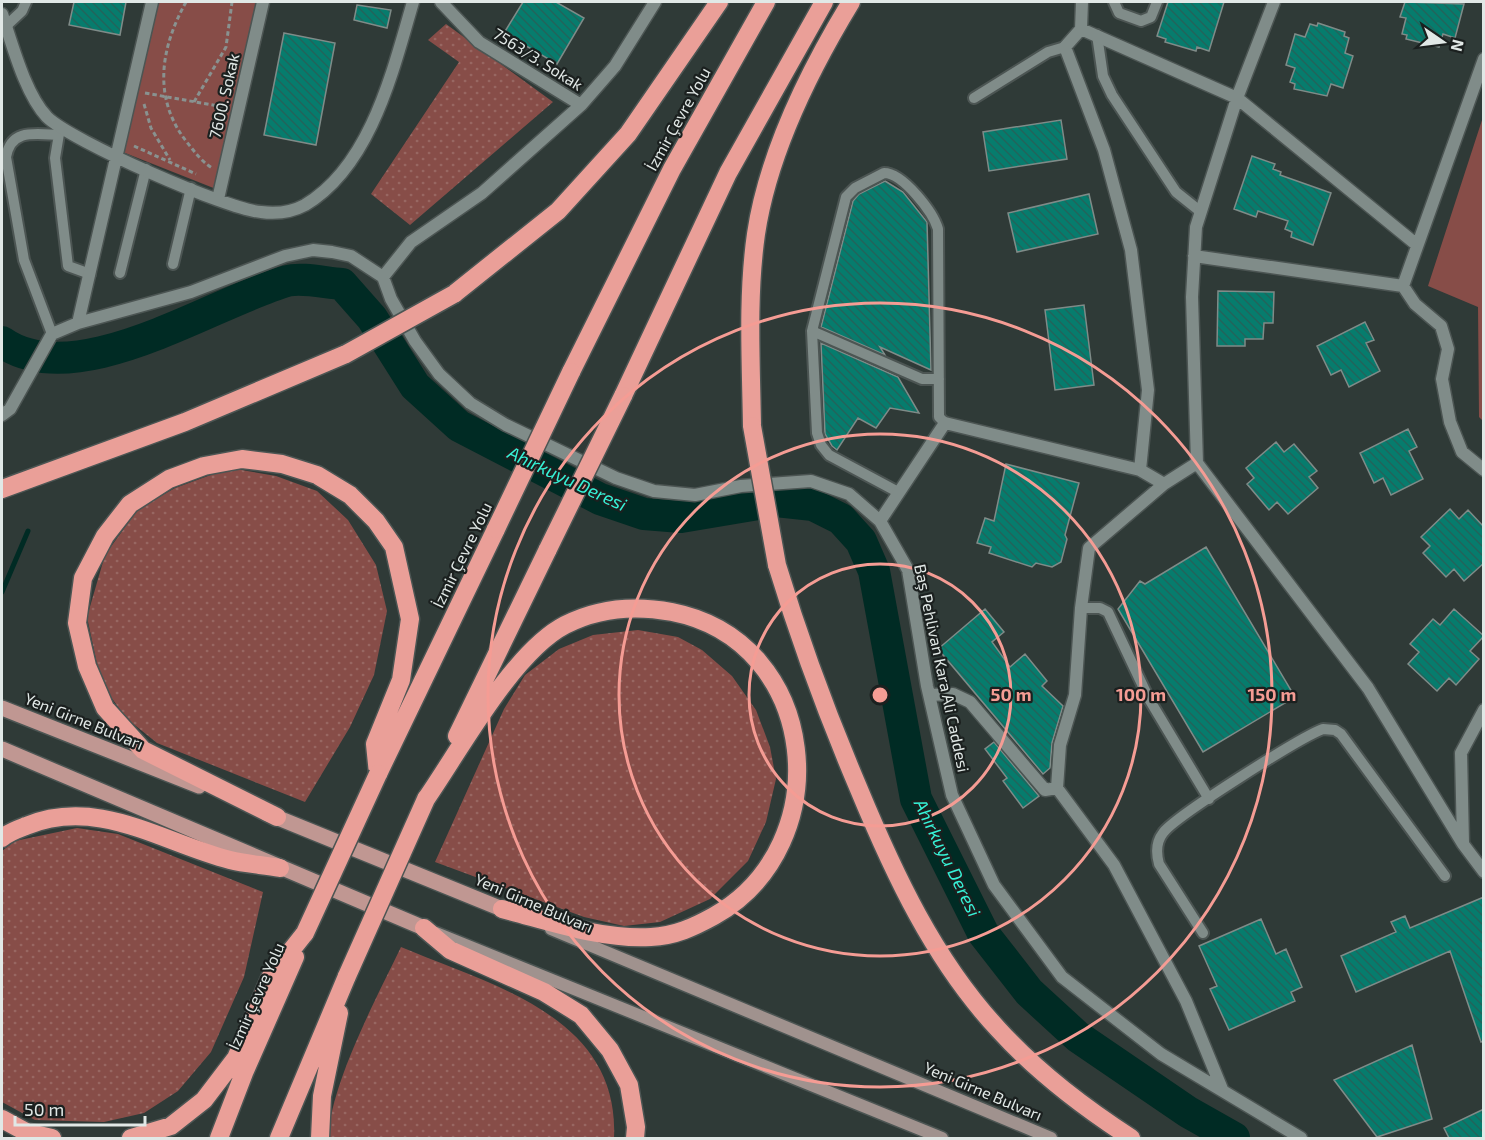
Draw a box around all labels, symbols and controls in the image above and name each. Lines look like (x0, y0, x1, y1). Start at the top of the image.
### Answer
north arrow (1413, 12, 1473, 72)
street label: 7563/3. Sokak (490, 23, 587, 94)
text: N (1447, 38, 1469, 54)
street label: 7600. Sokak (204, 51, 243, 140)
street label: İzmir Çevre Yolu (641, 64, 715, 174)
water label: Ahırkuyu Deresi (504, 441, 631, 515)
street label: İzmir Çevre Yolu (428, 499, 496, 611)
street label: Baş Pehlivan Kara Ali Caddesi (910, 562, 974, 774)
text: 50 m (990, 683, 1032, 705)
text: 100 m (1116, 683, 1166, 705)
text: 150 m (1248, 683, 1296, 705)
centre of rings (870, 685, 890, 705)
street label: Yeni Girne Bulvarı (22, 688, 146, 753)
water label: Ahırkuyu Deresi (909, 794, 986, 921)
street label: Yeni Girne Bulvarı (472, 869, 596, 936)
street label: İzmir Çevre Yolu (223, 939, 289, 1053)
street label: Yeni Girne Bulvarı (921, 1057, 1045, 1124)
scale bar (15, 1089, 146, 1127)
text: 50 m (24, 1098, 64, 1120)

